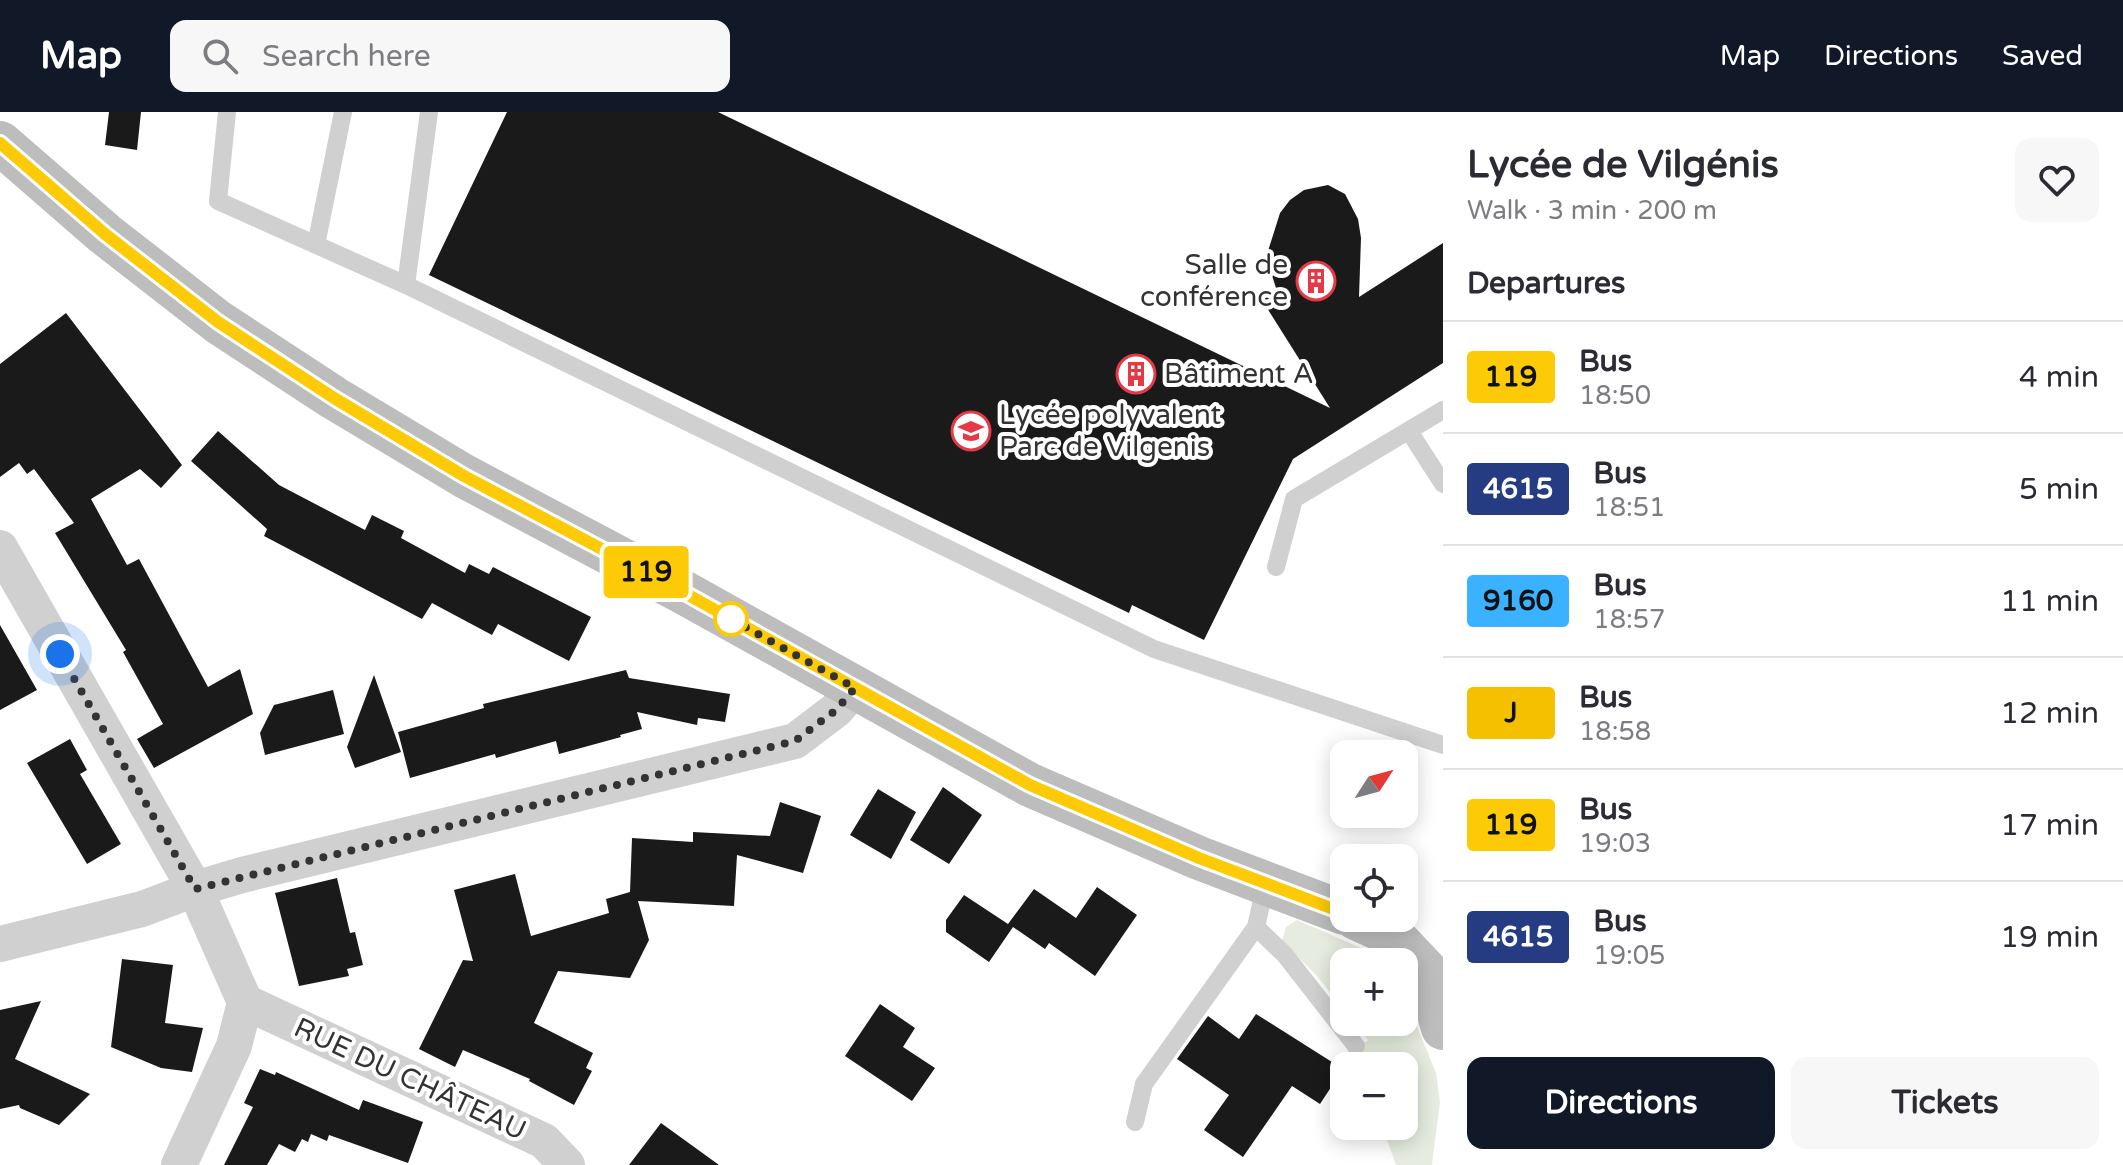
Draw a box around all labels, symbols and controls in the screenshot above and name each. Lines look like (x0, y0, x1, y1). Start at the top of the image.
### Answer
search box (170, 20, 730, 92)
text: Map (40, 33, 122, 79)
icon: search (198, 34, 242, 78)
text: Search here (262, 38, 431, 75)
text: Map (1720, 39, 1780, 73)
text: Directions (1824, 39, 1958, 73)
text: Saved (2002, 39, 2083, 73)
button: heart (2015, 138, 2099, 222)
text: Lycée de Vilgénis (1467, 142, 1779, 188)
text: Walk · 3 min · 200 m (1467, 195, 1717, 226)
place label: Salle de conférence (1140, 248, 1288, 314)
building icon: Salle de conférence (1295, 260, 1337, 302)
text: Departures (1467, 265, 1625, 302)
text: Bus (1579, 343, 1632, 380)
building icon: Bâtiment A (1115, 353, 1157, 395)
place label: Bâtiment A (1164, 357, 1314, 391)
text: 4 min (2019, 359, 2099, 396)
text: 119 (1485, 360, 1537, 394)
text: 18:50 (1579, 380, 1651, 411)
place label: Lycée polyvalent Parc de Vilgenis (999, 398, 1221, 464)
school or university icon: Lycée polyvalent Parc de Vilgenis (950, 410, 992, 452)
text: Bus (1593, 455, 1647, 492)
text: 5 min (2019, 471, 2099, 508)
text: 4615 (1483, 472, 1553, 506)
text: 18:51 (1593, 492, 1665, 523)
line badge: 119 (600, 546, 692, 598)
text: 119 (620, 555, 672, 589)
text: Bus (1593, 567, 1647, 604)
text: 11 min (2000, 583, 2099, 620)
text: 9160 (1483, 584, 1553, 618)
unlabelled marker (714, 602, 748, 636)
text: 18:57 (1593, 604, 1665, 635)
your location (40, 634, 80, 674)
text: Bus (1579, 679, 1632, 716)
text: 12 min (2000, 695, 2099, 732)
text: J (1504, 696, 1518, 730)
text: 18:58 (1579, 716, 1651, 747)
north arrow (1330, 740, 1418, 828)
map controls (1330, 740, 1418, 1140)
text: Bus (1579, 791, 1632, 828)
text: 17 min (2000, 807, 2099, 844)
text: 119 (1485, 808, 1537, 842)
text: 19:03 (1579, 828, 1651, 859)
button: locate (1330, 844, 1418, 932)
text: Bus (1593, 903, 1647, 940)
text: 19 min (2000, 919, 2099, 956)
text: 4615 (1483, 920, 1553, 954)
text: 19:05 (1593, 940, 1665, 971)
button: + (1330, 948, 1418, 1036)
street label: RUE DU CHÂTEAU (289, 1010, 531, 1148)
button: − (1330, 1052, 1418, 1140)
button: Directions (1467, 1057, 1775, 1149)
button: Tickets (1791, 1057, 2099, 1149)

